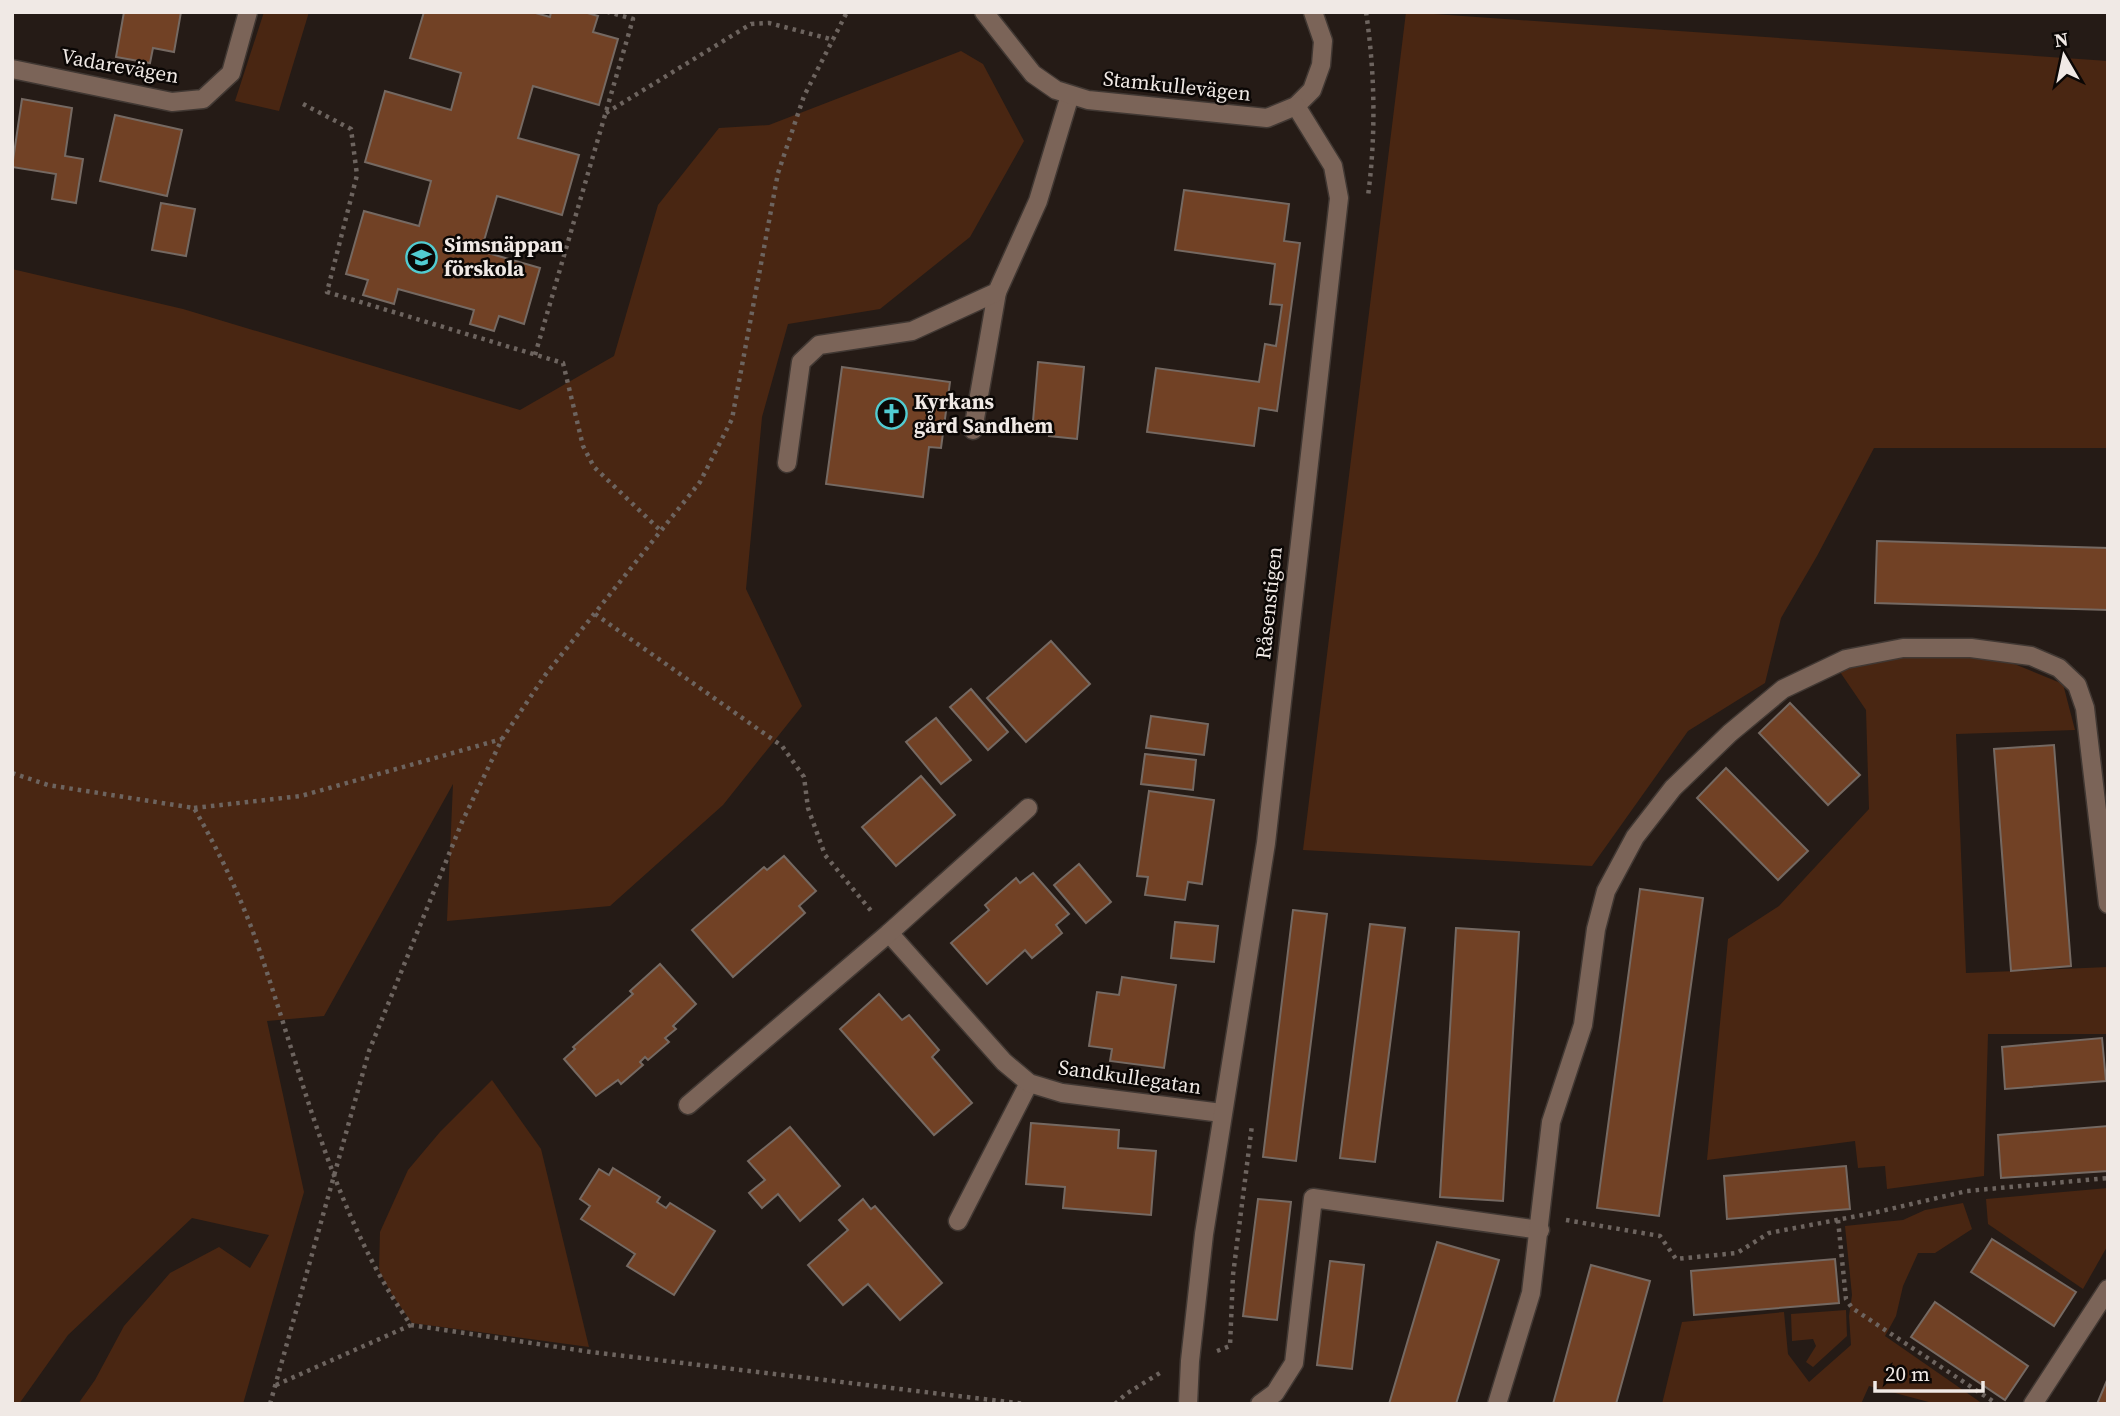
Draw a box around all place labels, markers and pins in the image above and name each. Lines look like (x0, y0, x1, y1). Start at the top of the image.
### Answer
place label: Simsnäppan förskola (444, 230, 564, 283)
school or university icon: Simsnäppan förskola (404, 240, 438, 274)
place label: Kyrkans gård Sandhem (914, 387, 1053, 440)
church icon: Kyrkans gård Sandhem (874, 397, 908, 431)

